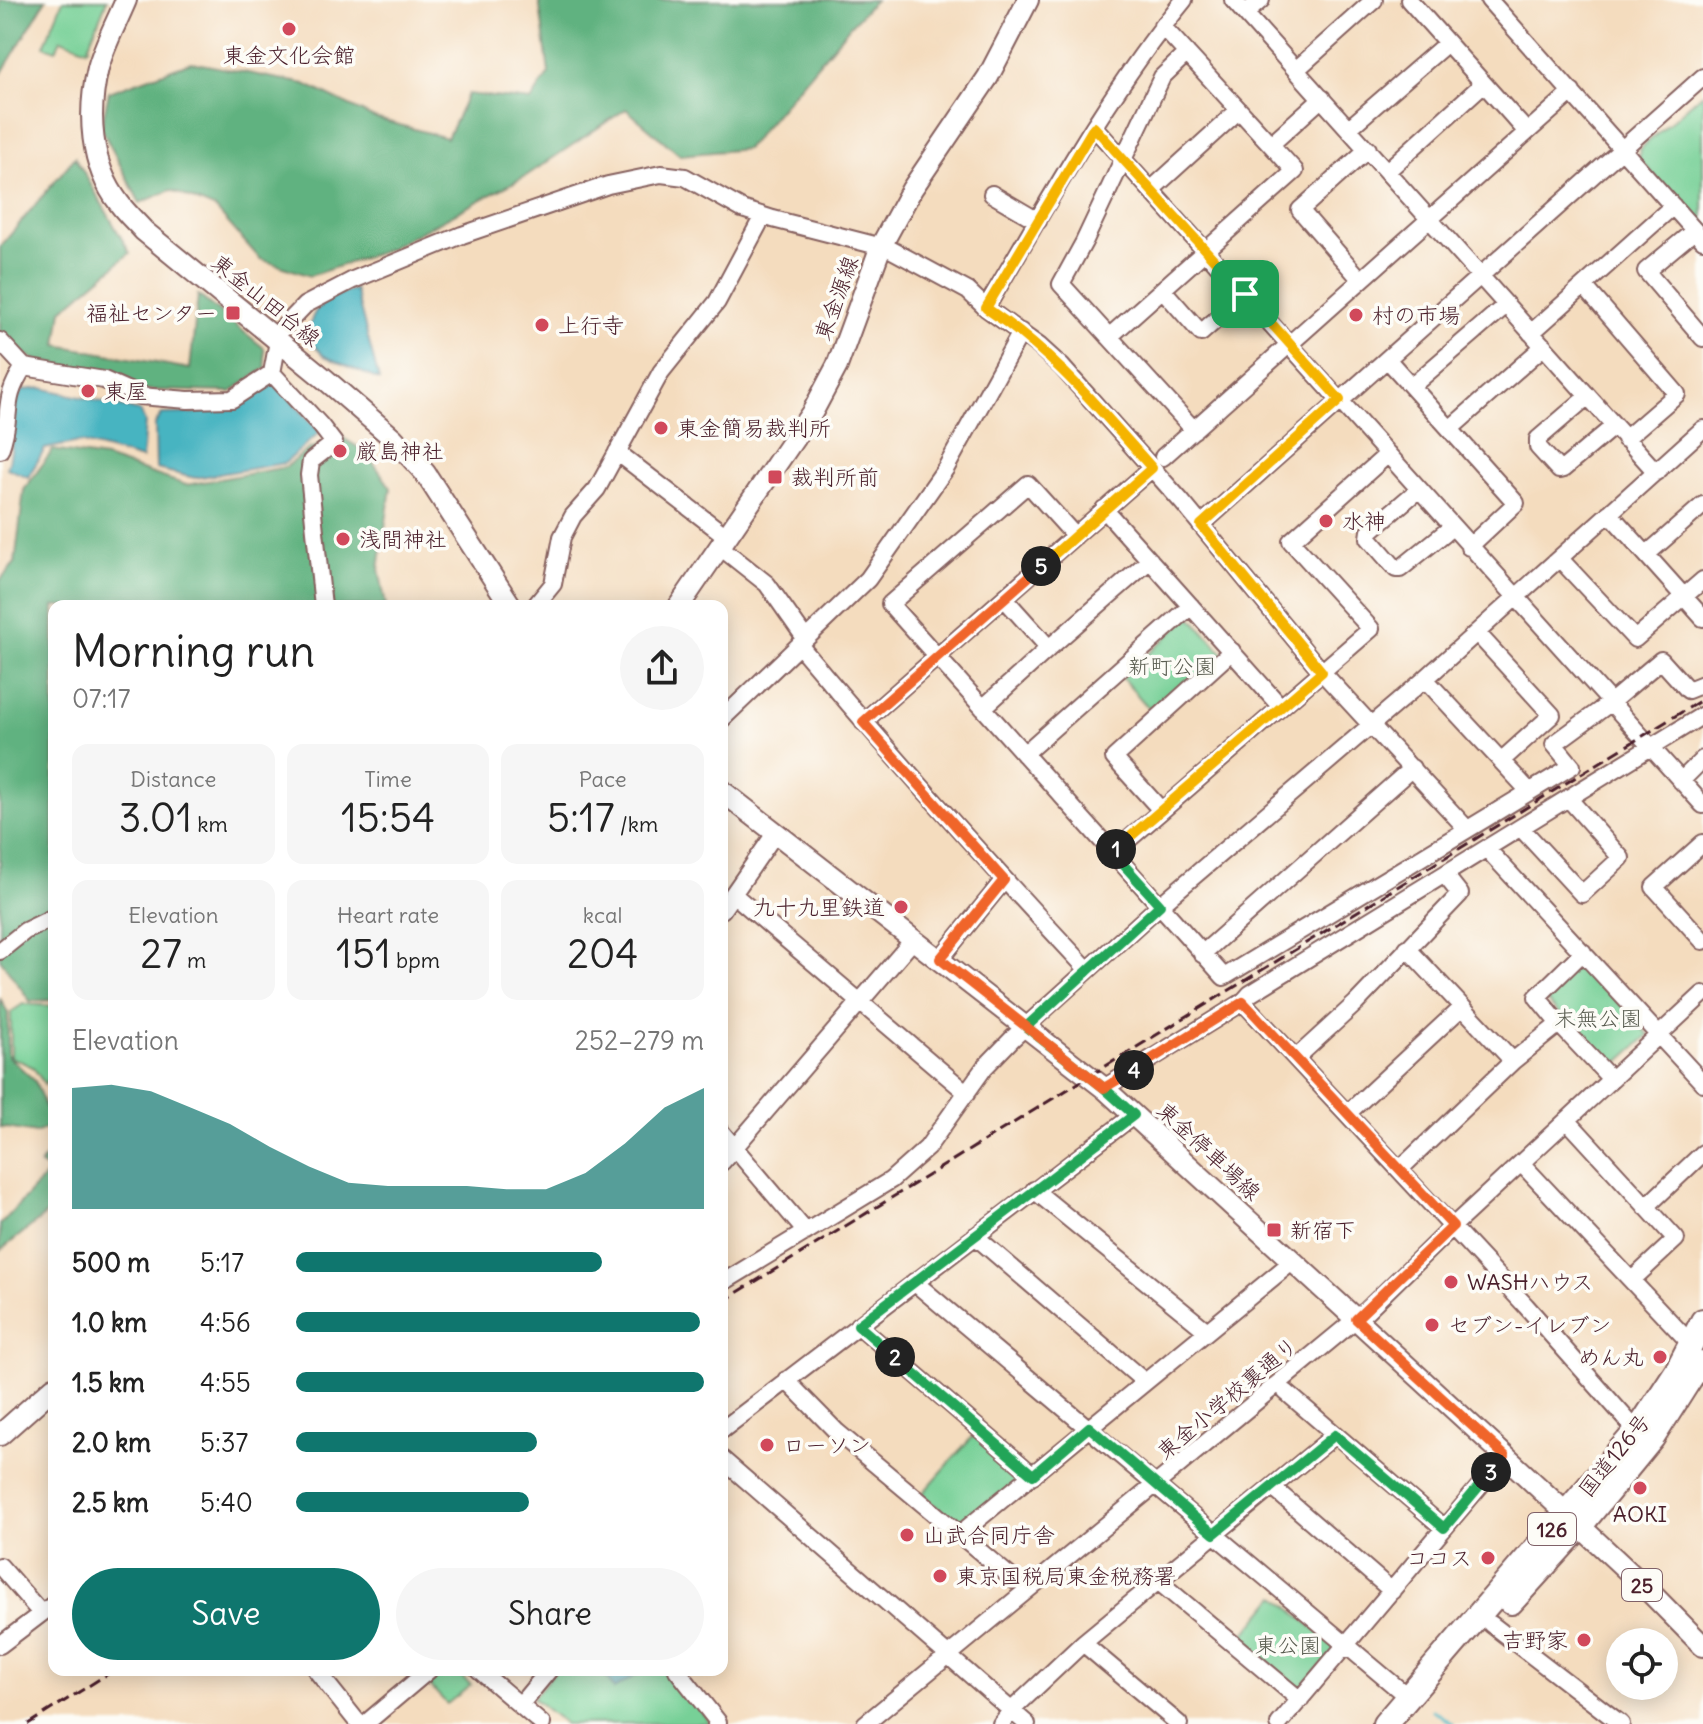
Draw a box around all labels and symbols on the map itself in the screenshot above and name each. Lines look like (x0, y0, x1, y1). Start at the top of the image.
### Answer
marker: 東金文化会館 (280, 20, 298, 38)
place label: 東金文化会館 (223, 41, 355, 69)
street label: 東金山田台線 (206, 248, 326, 352)
street label: 東金源線 (808, 252, 864, 344)
pin (1211, 260, 1279, 328)
place label: 福祉センター (86, 299, 217, 327)
place label: 村の市場 (1372, 301, 1460, 329)
marker: 福祉センター (224, 304, 242, 322)
marker: 村の市場 (1347, 306, 1365, 324)
place label: 上行寺 (558, 311, 624, 339)
marker: 上行寺 (533, 316, 551, 334)
place label: 東屋 (104, 377, 148, 405)
marker: 東屋 (79, 382, 97, 400)
place label: 東金簡易裁判所 (677, 414, 831, 442)
marker: 東金簡易裁判所 (652, 419, 670, 437)
place label: 厳島神社 (356, 437, 444, 465)
marker: 厳島神社 (331, 442, 349, 460)
place label: 裁判所前 (791, 463, 879, 491)
marker: 裁判所前 (766, 468, 784, 486)
place label: 水神 (1342, 507, 1386, 535)
marker: 水神 (1317, 512, 1335, 530)
place label: 浅間神社 (359, 525, 447, 553)
marker: 浅間神社 (334, 530, 352, 548)
pin: 5 (1021, 546, 1061, 586)
park label: 新町公園 (1128, 652, 1216, 680)
pin: 1 (1096, 829, 1136, 869)
place label: 九十九里鉄道 (753, 893, 885, 921)
marker: 九十九里鉄道 (892, 898, 910, 916)
park label: 末無公園 (1554, 1004, 1642, 1032)
pin: 4 (1114, 1050, 1154, 1090)
street label: 東金停車場線 (1151, 1096, 1267, 1206)
place label: 新宿下 (1290, 1216, 1356, 1244)
marker: 新宿下 (1265, 1221, 1283, 1239)
place label: WASHハウス (1467, 1268, 1593, 1296)
marker: WASHハウス (1442, 1273, 1460, 1291)
place label: セブン-イレブン (1448, 1311, 1611, 1339)
marker: セブン-イレブン (1423, 1316, 1441, 1334)
street label: 東金小学校裏通り (1151, 1331, 1303, 1465)
pin: 2 (875, 1337, 915, 1377)
place label: めん丸 (1578, 1343, 1644, 1371)
marker: めん丸 (1651, 1348, 1669, 1366)
street label: 国道126号 (1572, 1408, 1656, 1502)
place label: ローソン (783, 1431, 871, 1459)
marker: ローソン (758, 1436, 776, 1454)
pin: 3 (1471, 1452, 1511, 1492)
marker: AOKI (1631, 1479, 1649, 1497)
place label: AOKI (1613, 1500, 1667, 1528)
road number: 126 (1528, 1513, 1576, 1545)
place label: 山武合同庁舎 (923, 1521, 1055, 1549)
marker: 山武合同庁舎 (898, 1526, 916, 1544)
place label: ココス (1406, 1544, 1472, 1572)
marker: ココス (1479, 1549, 1497, 1567)
place label: 東京国税局東金税務署 (956, 1562, 1176, 1590)
marker: 東京国税局東金税務署 (931, 1567, 949, 1585)
road number: 25 (1622, 1569, 1662, 1601)
place label: 吉野家 (1502, 1626, 1568, 1654)
park label: 東公園 (1255, 1631, 1321, 1659)
marker: 吉野家 (1575, 1631, 1593, 1649)

